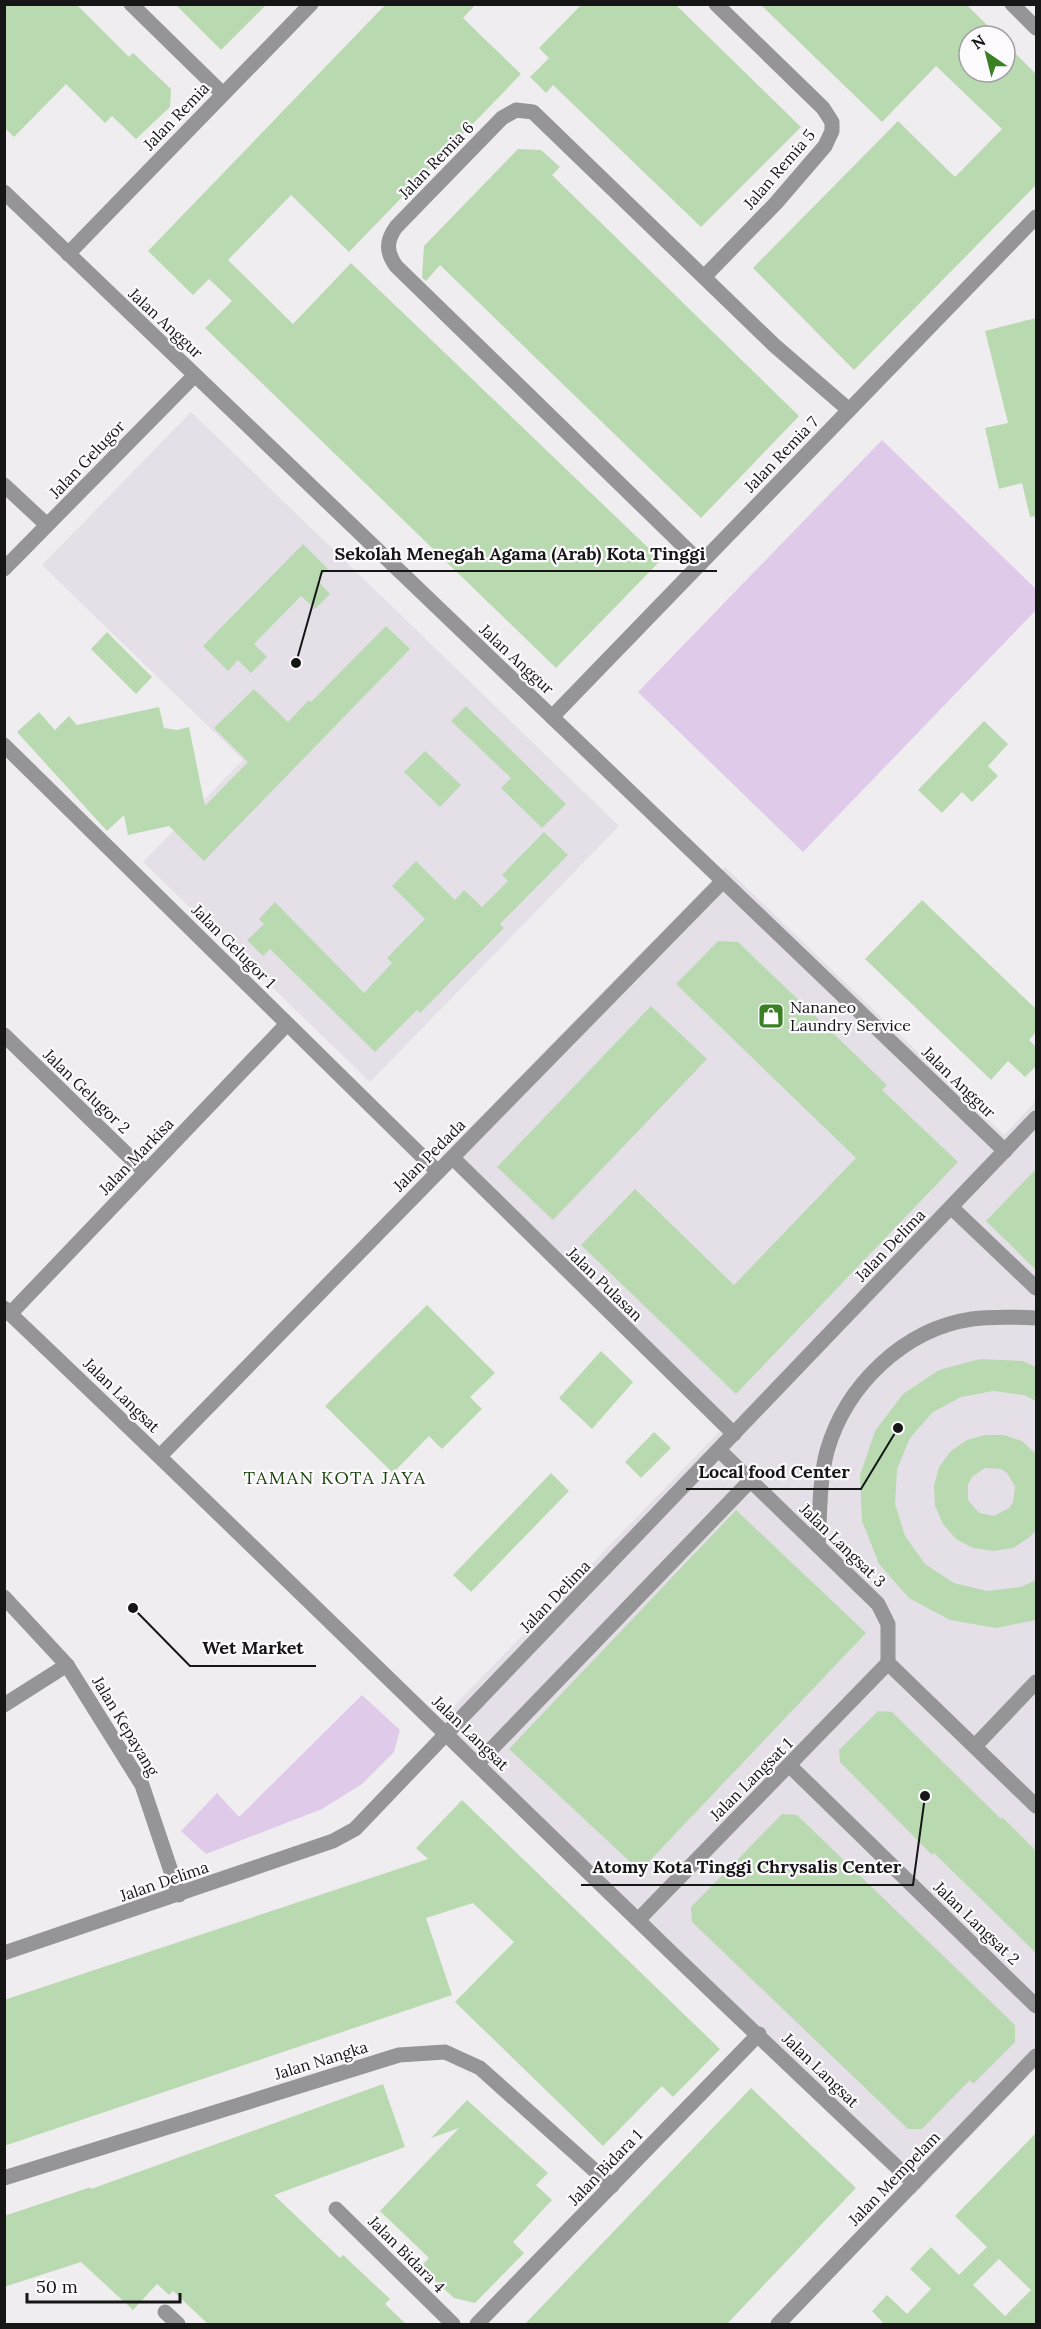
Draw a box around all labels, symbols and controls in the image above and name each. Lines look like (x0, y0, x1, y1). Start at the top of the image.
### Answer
north arrow (957, 24, 1017, 84)
text: N (968, 30, 989, 53)
street label: Jalan Remia (138, 78, 213, 155)
street label: Jalan Remia 6 (394, 117, 478, 204)
street label: Jalan Remia 5 (738, 125, 819, 214)
street label: Jalan Anggur (124, 283, 207, 363)
street label: Jalan Remia 7 (739, 411, 823, 497)
street label: Jalan Gelugor (44, 416, 129, 503)
callout: Sekolah Menegah Agama (Arab) Kota Tinggi (322, 535, 717, 571)
text: Sekolah Menegah Agama (Arab) Kota Tinggi (335, 542, 706, 565)
street label: Jalan Anggur (475, 619, 558, 699)
street label: Jalan Gelugor 1 (187, 899, 280, 992)
place label: Nananeo Laundry Service (790, 997, 911, 1035)
shop icon: Nananeo Laundry Service (756, 1001, 786, 1031)
street label: Jalan Anggur (917, 1041, 1000, 1122)
street label: Jalan Gelugor 2 (39, 1044, 135, 1137)
street label: Jalan Markisa (94, 1113, 178, 1199)
street label: Jalan Pedada (388, 1115, 469, 1196)
street label: Jalan Delima (850, 1205, 929, 1286)
street label: Jalan Pulasan (562, 1242, 647, 1325)
street label: Jalan Langsat (79, 1353, 165, 1437)
callout: Local food Center (686, 1453, 861, 1489)
text: Local food Center (698, 1460, 850, 1483)
district label: TAMAN KOTA JAYA (243, 1466, 427, 1489)
street label: Jalan Langsat 3 (795, 1498, 890, 1591)
street label: Jalan Delima (515, 1556, 594, 1637)
callout: Wet Market (190, 1630, 316, 1666)
text: Wet Market (202, 1636, 304, 1659)
street label: Jalan Kepayang (88, 1672, 164, 1780)
street label: Jalan Langsat (428, 1691, 514, 1775)
street label: Jalan Langsat 1 (705, 1733, 797, 1825)
callout: Atomy Kota Tinggi Chrysalis Center (581, 1849, 913, 1885)
text: Atomy Kota Tinggi Chrysalis Center (593, 1855, 902, 1878)
street label: Jalan Delima (116, 1856, 211, 1906)
street label: Jalan Langsat 2 (929, 1876, 1024, 1969)
street label: Jalan Langsat (778, 2028, 864, 2112)
street label: Jalan Nangka (271, 2036, 370, 2084)
street label: Jalan Bidara 1 (563, 2125, 646, 2210)
street label: Jalan Mempelam (843, 2127, 944, 2230)
street label: Jalan Bidara 4 (364, 2211, 450, 2297)
scale bar (27, 2266, 180, 2304)
text: 50 m (36, 2275, 78, 2298)

